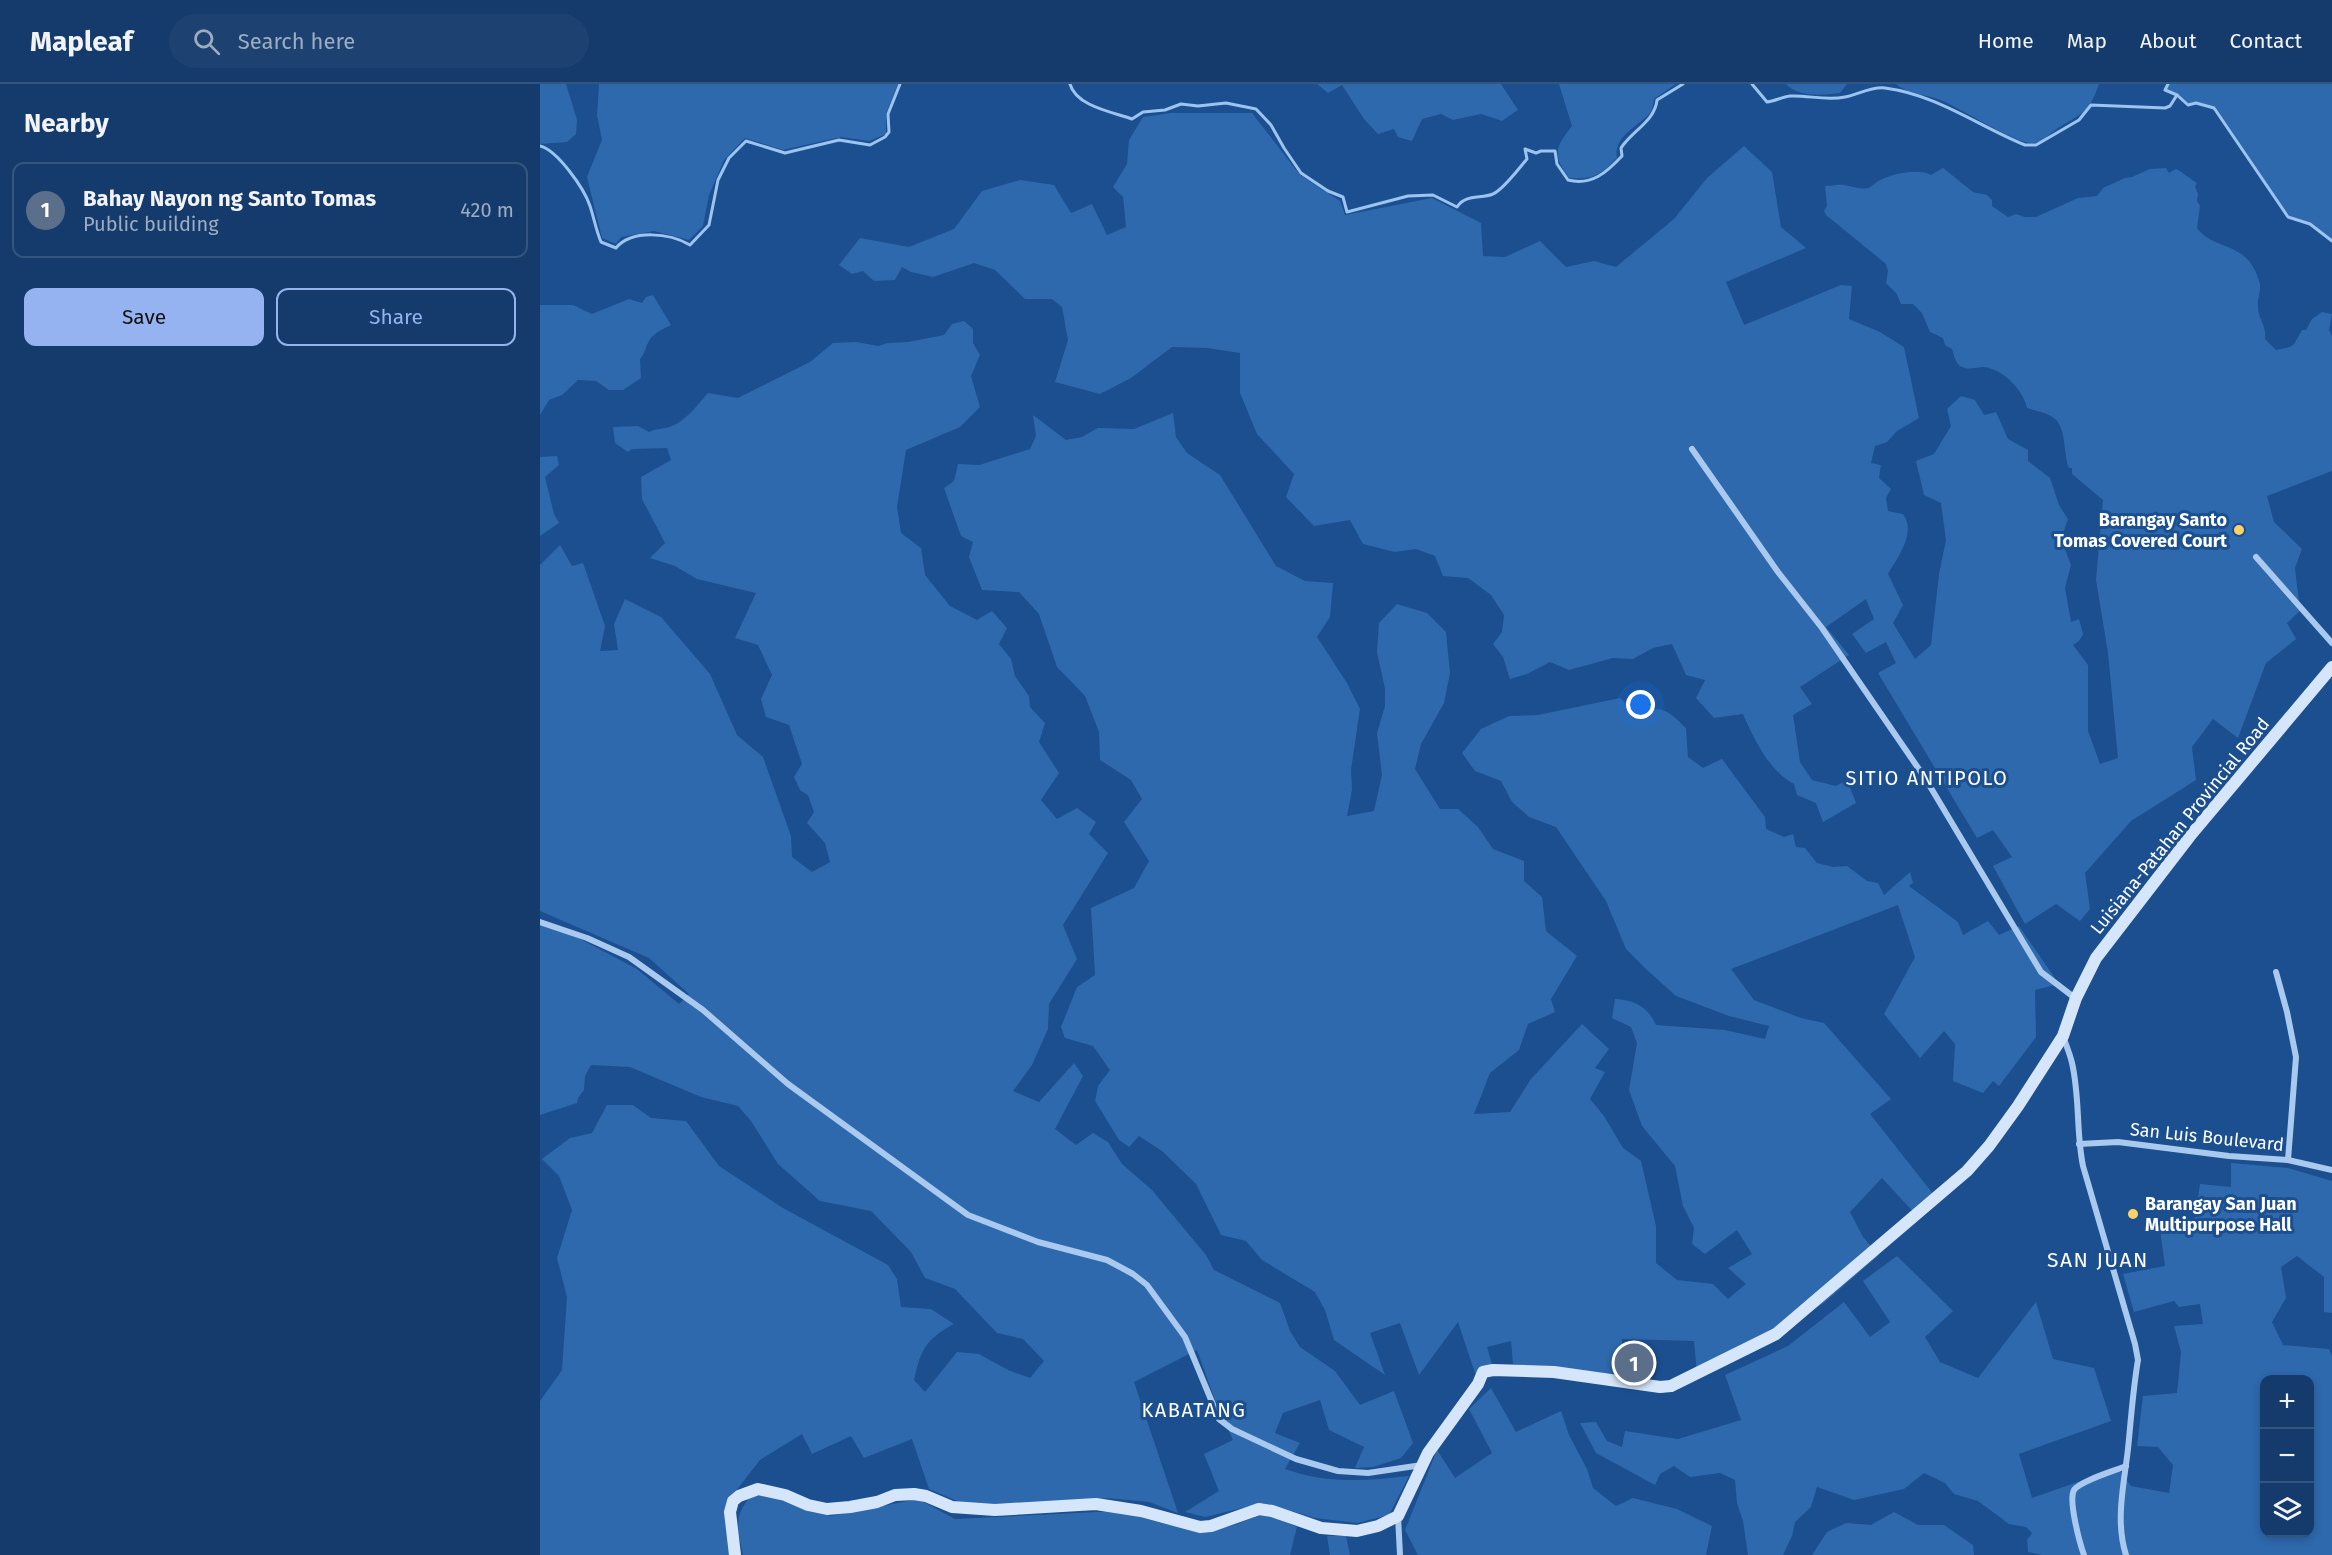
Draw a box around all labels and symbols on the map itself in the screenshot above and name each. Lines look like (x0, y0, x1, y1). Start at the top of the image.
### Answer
place label: Barangay Santo Tomas Covered Court (2054, 509, 2228, 552)
marker: Barangay Santo Tomas Covered Court (2232, 523, 2246, 537)
your location (1626, 690, 1655, 719)
street label: Luisiana-Patahan Provincial Road (2086, 713, 2274, 939)
district label: SITIO ANTIPOLO (1846, 766, 2008, 790)
street label: San Luis Boulevard (2129, 1118, 2285, 1156)
place label: Barangay San Juan Multipurpose Hall (2145, 1193, 2297, 1236)
marker: Barangay San Juan Multipurpose Hall (2126, 1207, 2140, 1221)
district label: SAN JUAN (2047, 1247, 2149, 1273)
pin: 1 (1614, 1340, 1654, 1386)
district label: KABATANG (1142, 1398, 1246, 1422)

